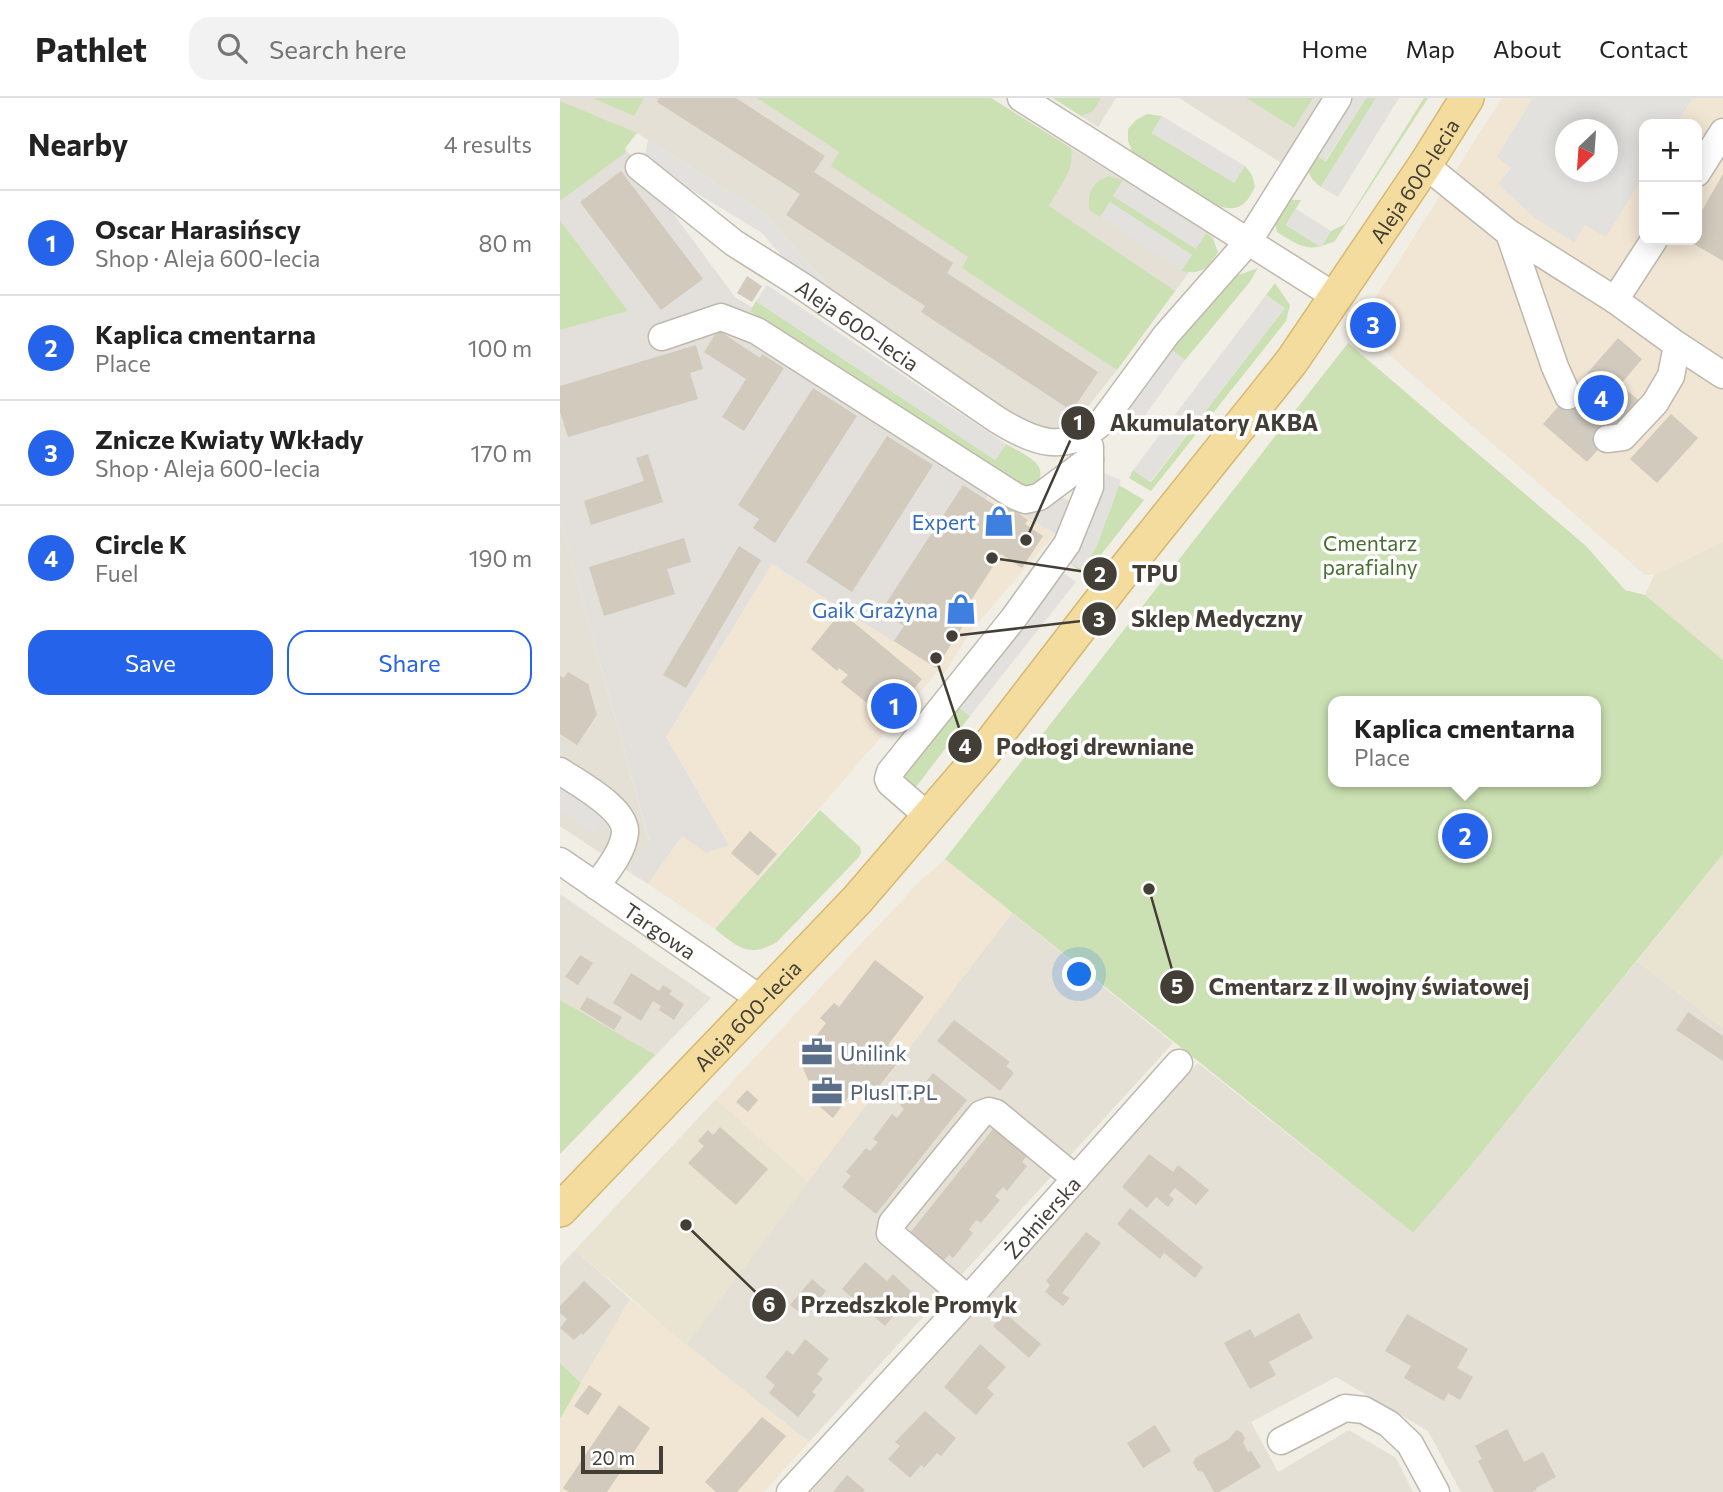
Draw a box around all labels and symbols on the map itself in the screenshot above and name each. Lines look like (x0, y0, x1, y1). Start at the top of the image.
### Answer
street label: Aleja 600-lecia (1364, 114, 1464, 247)
north arrow (1555, 119, 1618, 182)
street label: Aleja 600-lecia (792, 273, 924, 375)
pin: 3 (1350, 299, 1396, 351)
pin: 4 (1578, 372, 1624, 424)
callout: Akumulatory AKBA (1061, 401, 1332, 445)
text: Akumulatory AKBA (1110, 408, 1319, 436)
text: 1 (1073, 409, 1083, 434)
shop icon: Expert (982, 504, 1016, 538)
place label: Expert (912, 509, 976, 534)
park label: Cmentarz parafialny (1322, 530, 1418, 579)
callout: TPU (1082, 552, 1192, 596)
text: TPU (1132, 559, 1178, 587)
text: 2 (1094, 561, 1106, 586)
shop icon: Gaik Grażyna (944, 592, 978, 626)
place label: Gaik Grażyna (812, 597, 938, 622)
callout: Sklep Medyczny (1082, 597, 1317, 641)
text: Sklep Medyczny (1131, 604, 1303, 632)
text: 3 (1093, 606, 1105, 631)
pin: 1 (871, 680, 917, 732)
callout: Podłogi drewniane (947, 724, 1208, 768)
text: Podłogi drewniane (996, 732, 1194, 760)
text: 4 (959, 733, 972, 758)
pin: 2 (1442, 810, 1488, 862)
street label: Targowa (620, 897, 701, 964)
street label: Aleja 600-lecia (688, 955, 805, 1076)
your location (1062, 957, 1096, 991)
callout: Cmentarz z II wojny światowej (1160, 965, 1543, 1009)
text: Cmentarz z II wojny światowej (1209, 972, 1529, 1000)
text: 5 (1171, 973, 1183, 998)
office icon: Unilink (800, 1035, 834, 1069)
place label: Unilink (840, 1040, 907, 1065)
office icon: PlusIT.PL (810, 1074, 844, 1108)
place label: PlusIT.PL (850, 1079, 938, 1104)
street label: Żołnierska (998, 1170, 1085, 1263)
callout: Przedszkole Promyk (751, 1283, 1031, 1327)
text: Przedszkole Promyk (801, 1290, 1017, 1318)
text: 6 (763, 1291, 776, 1316)
scale bar (581, 1443, 663, 1475)

